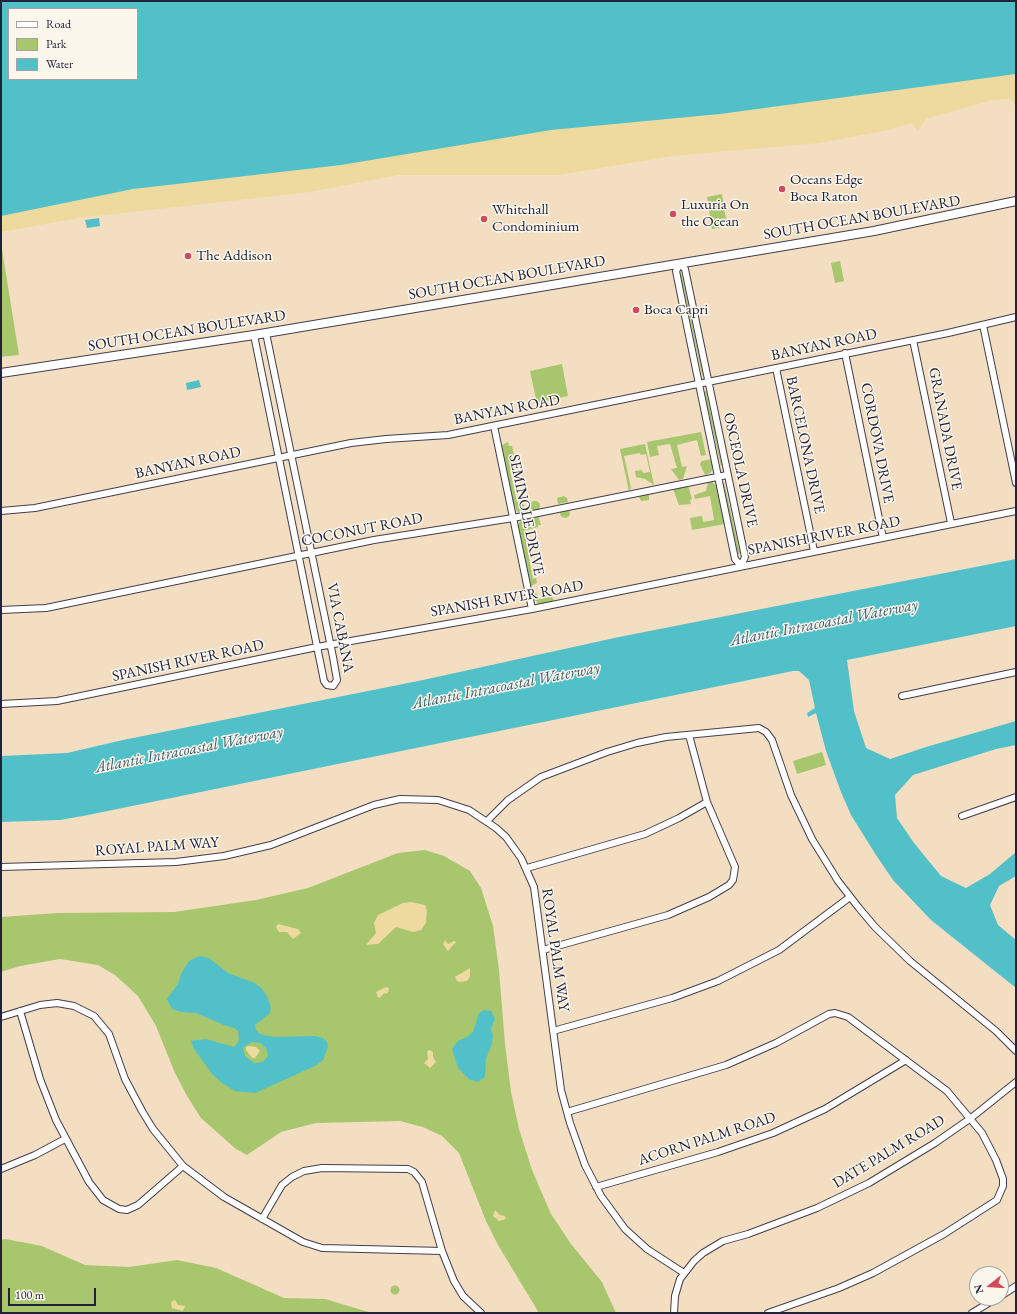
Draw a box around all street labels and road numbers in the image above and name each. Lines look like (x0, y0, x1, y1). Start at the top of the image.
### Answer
street label: SOUTH OCEAN BOULEVARD (762, 192, 962, 244)
street label: SOUTH OCEAN BOULEVARD (407, 252, 607, 304)
street label: SOUTH OCEAN BOULEVARD (87, 307, 287, 355)
street label: BANYAN ROAD (769, 325, 879, 365)
street label: GRANADA DRIVE (924, 366, 966, 492)
street label: BARCELONA DRIVE (782, 375, 828, 515)
street label: CORDOVA DRIVE (857, 381, 897, 505)
street label: BANYAN ROAD (452, 391, 562, 429)
street label: OSCEOLA DRIVE (719, 411, 761, 529)
street label: BANYAN ROAD (133, 443, 243, 483)
street label: SEMINOLE DRIVE (504, 453, 548, 577)
street label: COCONUT ROAD (300, 509, 424, 551)
street label: SPANISH RIVER ROAD (746, 512, 902, 560)
street label: SPANISH RIVER ROAD (429, 577, 585, 621)
street label: VIA CABANA (322, 582, 358, 674)
street label: SPANISH RIVER ROAD (110, 636, 266, 686)
street label: ROYAL PALM WAY (94, 834, 220, 860)
street label: ROYAL PALM WAY (537, 887, 573, 1013)
street label: ACORN PALM ROAD (636, 1108, 778, 1170)
street label: DATE PALM ROAD (830, 1112, 948, 1192)

